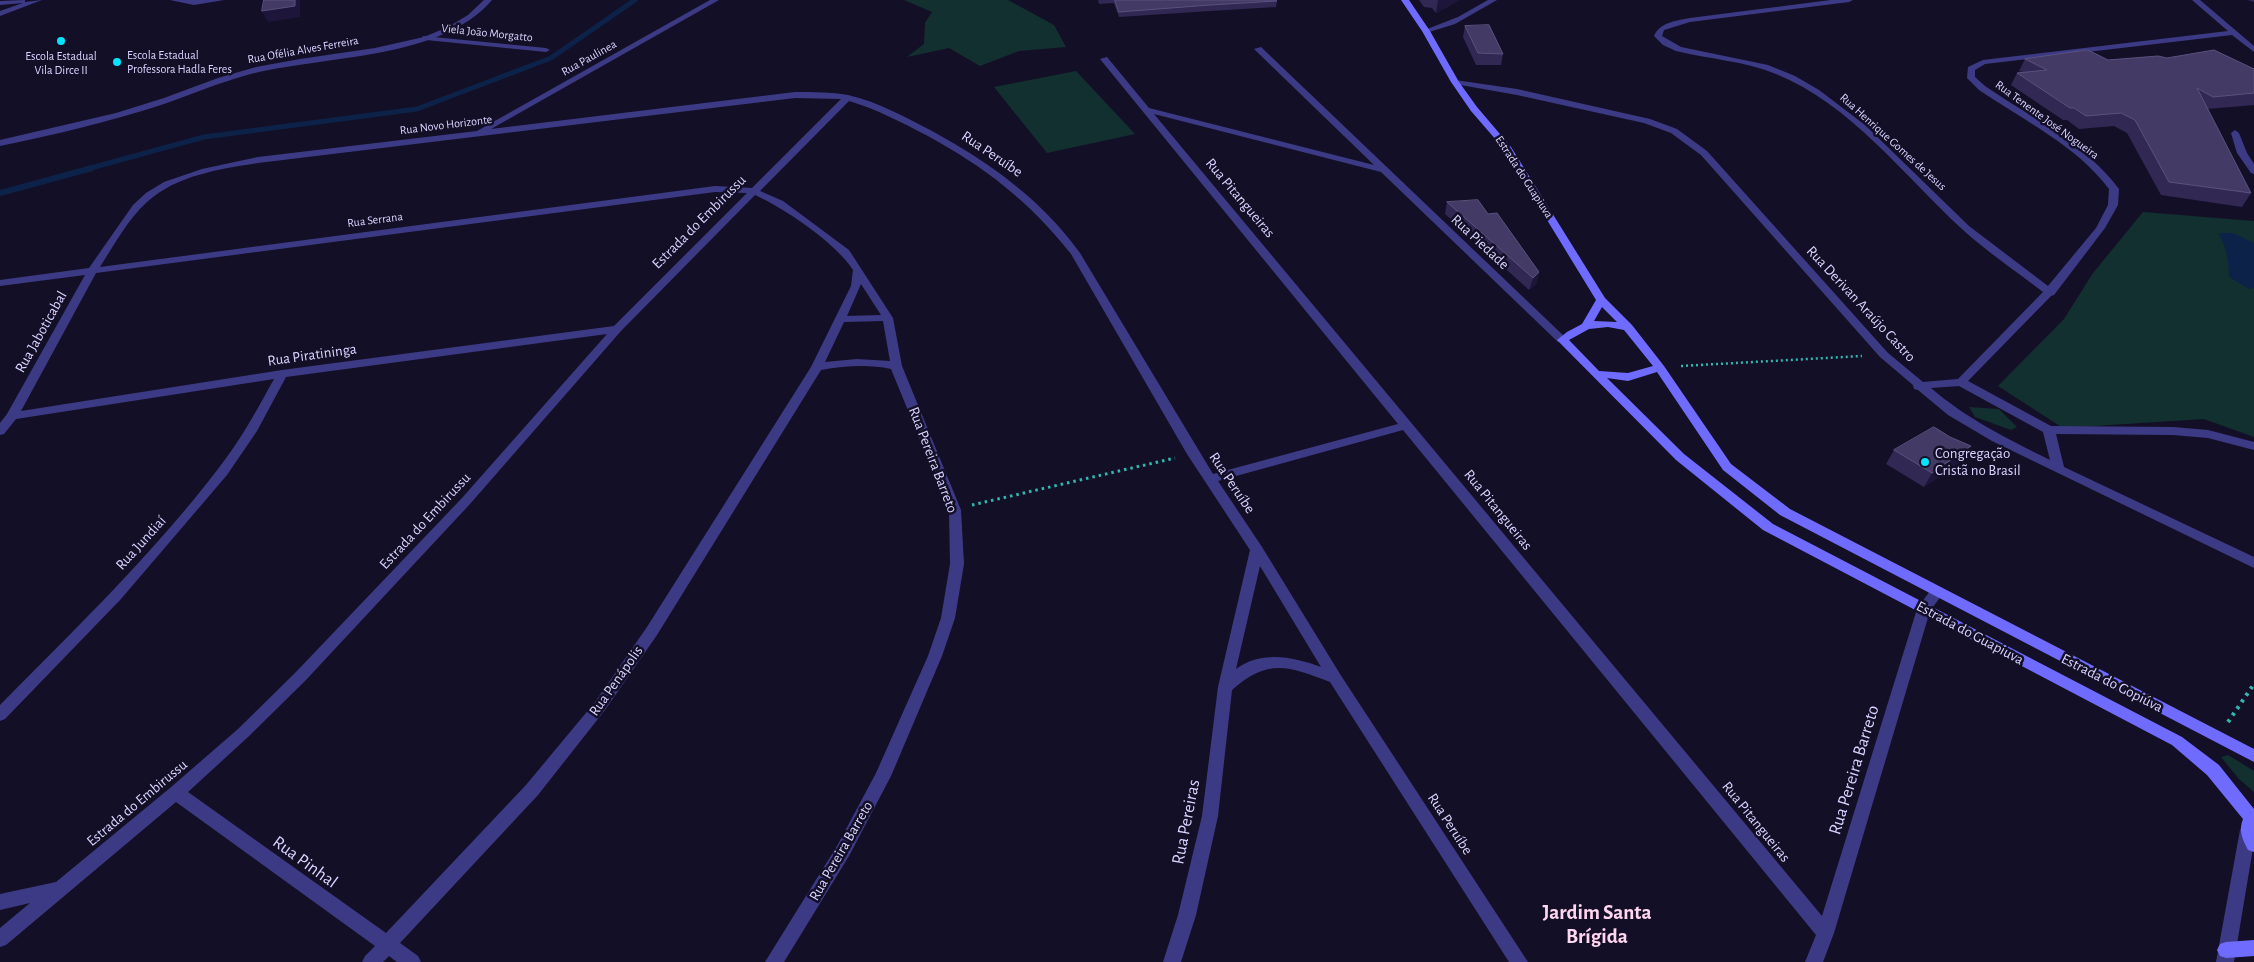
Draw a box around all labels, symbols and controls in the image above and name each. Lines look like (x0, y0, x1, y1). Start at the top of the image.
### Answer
street label: Viela João Morgatto (441, 21, 533, 45)
street label: Rua Ofélia Alves Ferreira (246, 33, 360, 67)
marker: Escola Estadual Vila Dirce II (55, 35, 67, 47)
street label: Rua Paulinea (559, 37, 619, 79)
place label: Escola Estadual Professora Hadla Feres (127, 48, 232, 76)
place label: Escola Estadual Vila Dirce II (25, 49, 97, 77)
marker: Escola Estadual Professora Hadla Feres (111, 56, 123, 68)
street label: Rua Tenente José Nogueira (1992, 78, 2102, 162)
street label: Rua Henrique Gomes de Jesus (1837, 90, 1949, 194)
street label: Rua Novo Horizonte (399, 112, 493, 138)
street label: Rua Peruíbe (958, 127, 1026, 181)
street label: Estrada do Guapiuva (1492, 133, 1556, 221)
street label: Rua Pitangueiras (1201, 154, 1279, 242)
street label: Estrada do Embirussu (648, 171, 750, 273)
street label: Rua Serrana (346, 209, 404, 231)
street label: Rua Piedade (1447, 211, 1513, 273)
street label: Rua Derivan Araújo Castro (1803, 242, 1919, 366)
street label: Rua Jaboticabal (11, 288, 71, 376)
street label: Rua Piratininga (266, 340, 358, 370)
street label: Rua Pereira Barreto (905, 404, 961, 516)
place label: Congregação Cristã no Brasil (1935, 444, 2021, 479)
street label: Rua Peruíbe (1205, 449, 1259, 517)
marker: Congregação Cristã no Brasil (1919, 456, 1931, 468)
street label: Rua Pitangueiras (1460, 466, 1536, 554)
street label: Estrada do Embirussu (376, 469, 474, 573)
street label: Rua Jundiaí (112, 512, 170, 574)
street label: Estrada do Guapiuva (1913, 597, 2027, 669)
street label: Rua Penápolis (585, 642, 647, 720)
street label: Estrada do Gopiúva (2058, 650, 2166, 716)
street label: Rua Pereira Barreto (1824, 703, 1884, 837)
street label: Estrada do Embirussu (83, 756, 191, 850)
street label: Rua Pereiras (1167, 778, 1205, 866)
street label: Rua Pitangueiras (1718, 778, 1794, 866)
street label: Rua Peruíbe (1423, 790, 1477, 858)
street label: Rua Pereira Barreto (805, 798, 877, 904)
street label: Rua Pinhal (268, 831, 342, 893)
district label: Jardim Santa Brígida (1542, 900, 1652, 950)

